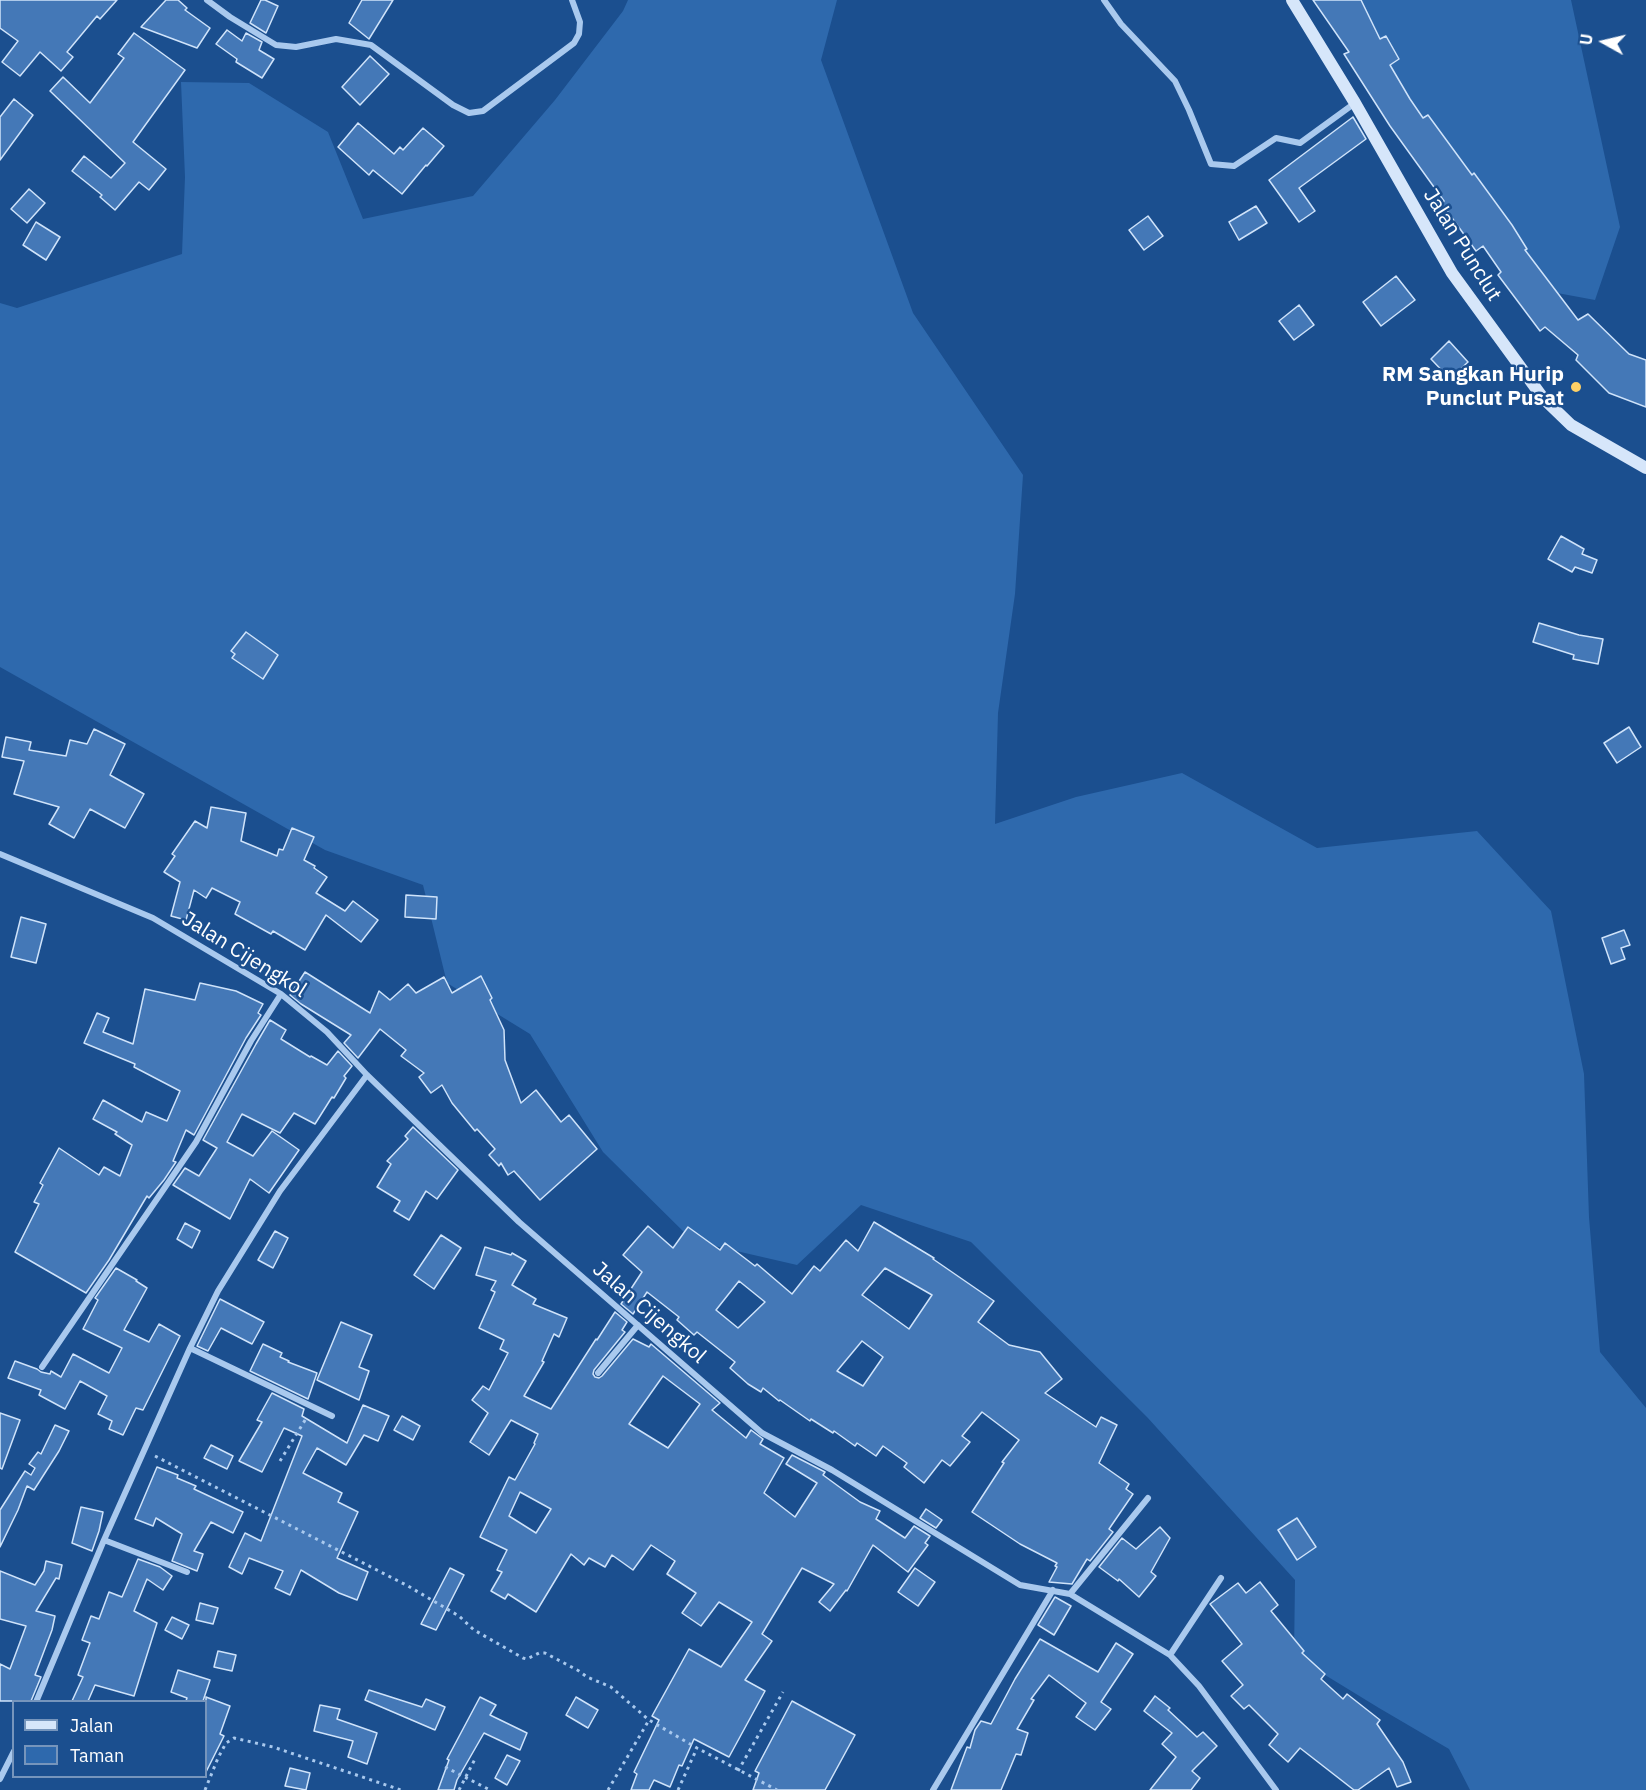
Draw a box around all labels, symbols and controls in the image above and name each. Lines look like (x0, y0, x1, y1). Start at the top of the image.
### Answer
north arrow (1574, 12, 1634, 72)
text: U (1575, 33, 1597, 46)
street label: Jalan Punclut (1417, 184, 1507, 306)
place label: RM Sangkan Hurip Punclut Pusat (1382, 362, 1564, 412)
marker: RM Sangkan Hurip Punclut Pusat (1569, 380, 1583, 394)
street label: Jalan Cijengkol (177, 907, 311, 1003)
street label: Jalan Cijengkol (587, 1257, 711, 1369)
legend (12, 1700, 207, 1778)
text: Jalan (70, 1714, 114, 1737)
text: Taman (70, 1744, 124, 1767)

